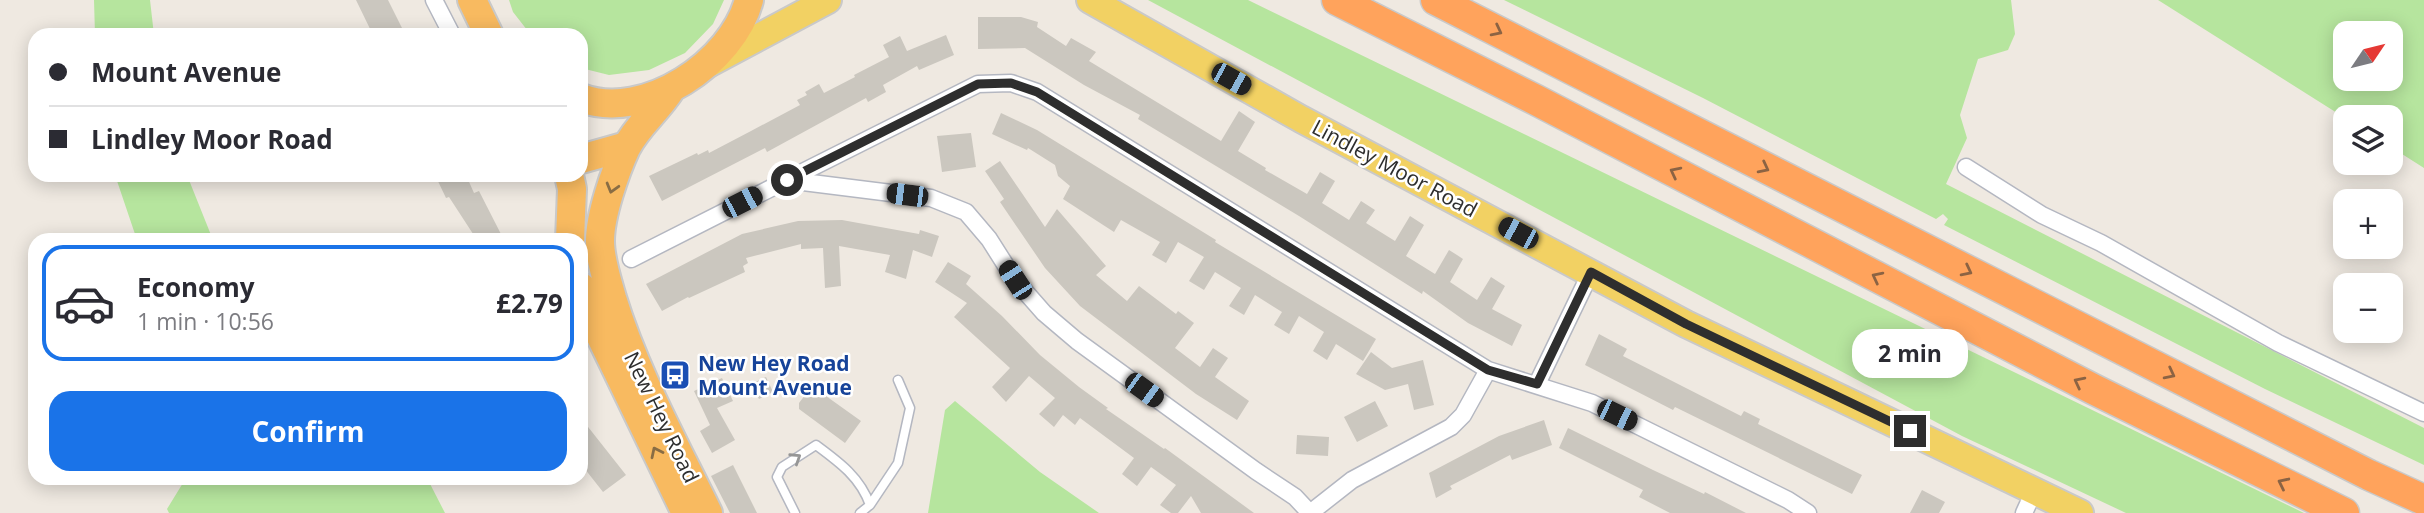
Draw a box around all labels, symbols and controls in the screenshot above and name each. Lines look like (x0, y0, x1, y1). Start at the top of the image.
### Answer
north arrow (2333, 21, 2403, 91)
map controls (2333, 21, 2403, 343)
one-way arrow (1490, 22, 1502, 36)
text: Mount Avenue (91, 54, 281, 90)
car (1208, 60, 1255, 98)
button: layers (2333, 105, 2403, 175)
street label: Lindley Moor Road (1307, 113, 1483, 223)
text: Lindley Moor Road (91, 121, 333, 157)
one-way arrow (1757, 160, 1769, 174)
route start (771, 164, 803, 196)
one-way arrow (1670, 166, 1682, 180)
one-way arrow (605, 182, 620, 194)
car (885, 182, 930, 208)
car (719, 183, 766, 221)
button: + (2333, 189, 2403, 259)
car (1495, 214, 1542, 252)
car (995, 257, 1036, 303)
one-way arrow (1960, 263, 1972, 276)
text: Economy (137, 269, 255, 305)
one-way arrow (1872, 271, 1884, 285)
icon: car (53, 272, 116, 335)
button: − (2333, 273, 2403, 343)
text: £2.79 (496, 285, 563, 321)
text: 1 min · 10:56 (137, 305, 274, 337)
callout: 2 min (1852, 330, 1968, 378)
text: 2 min (1878, 337, 1942, 369)
street label: New Hey Road (618, 347, 706, 487)
place label: New Hey Road Mount Avenue (698, 349, 852, 401)
bus stop icon: New Hey Road Mount Avenue (658, 358, 692, 392)
one-way arrow (2163, 366, 2175, 379)
car (1121, 369, 1168, 411)
one-way arrow (2074, 376, 2086, 390)
button: Confirm (49, 391, 567, 471)
car (1594, 396, 1641, 434)
route end (1894, 415, 1926, 447)
one-way arrow (651, 447, 665, 459)
one-way arrow (788, 453, 801, 466)
one-way arrow (2278, 477, 2290, 491)

